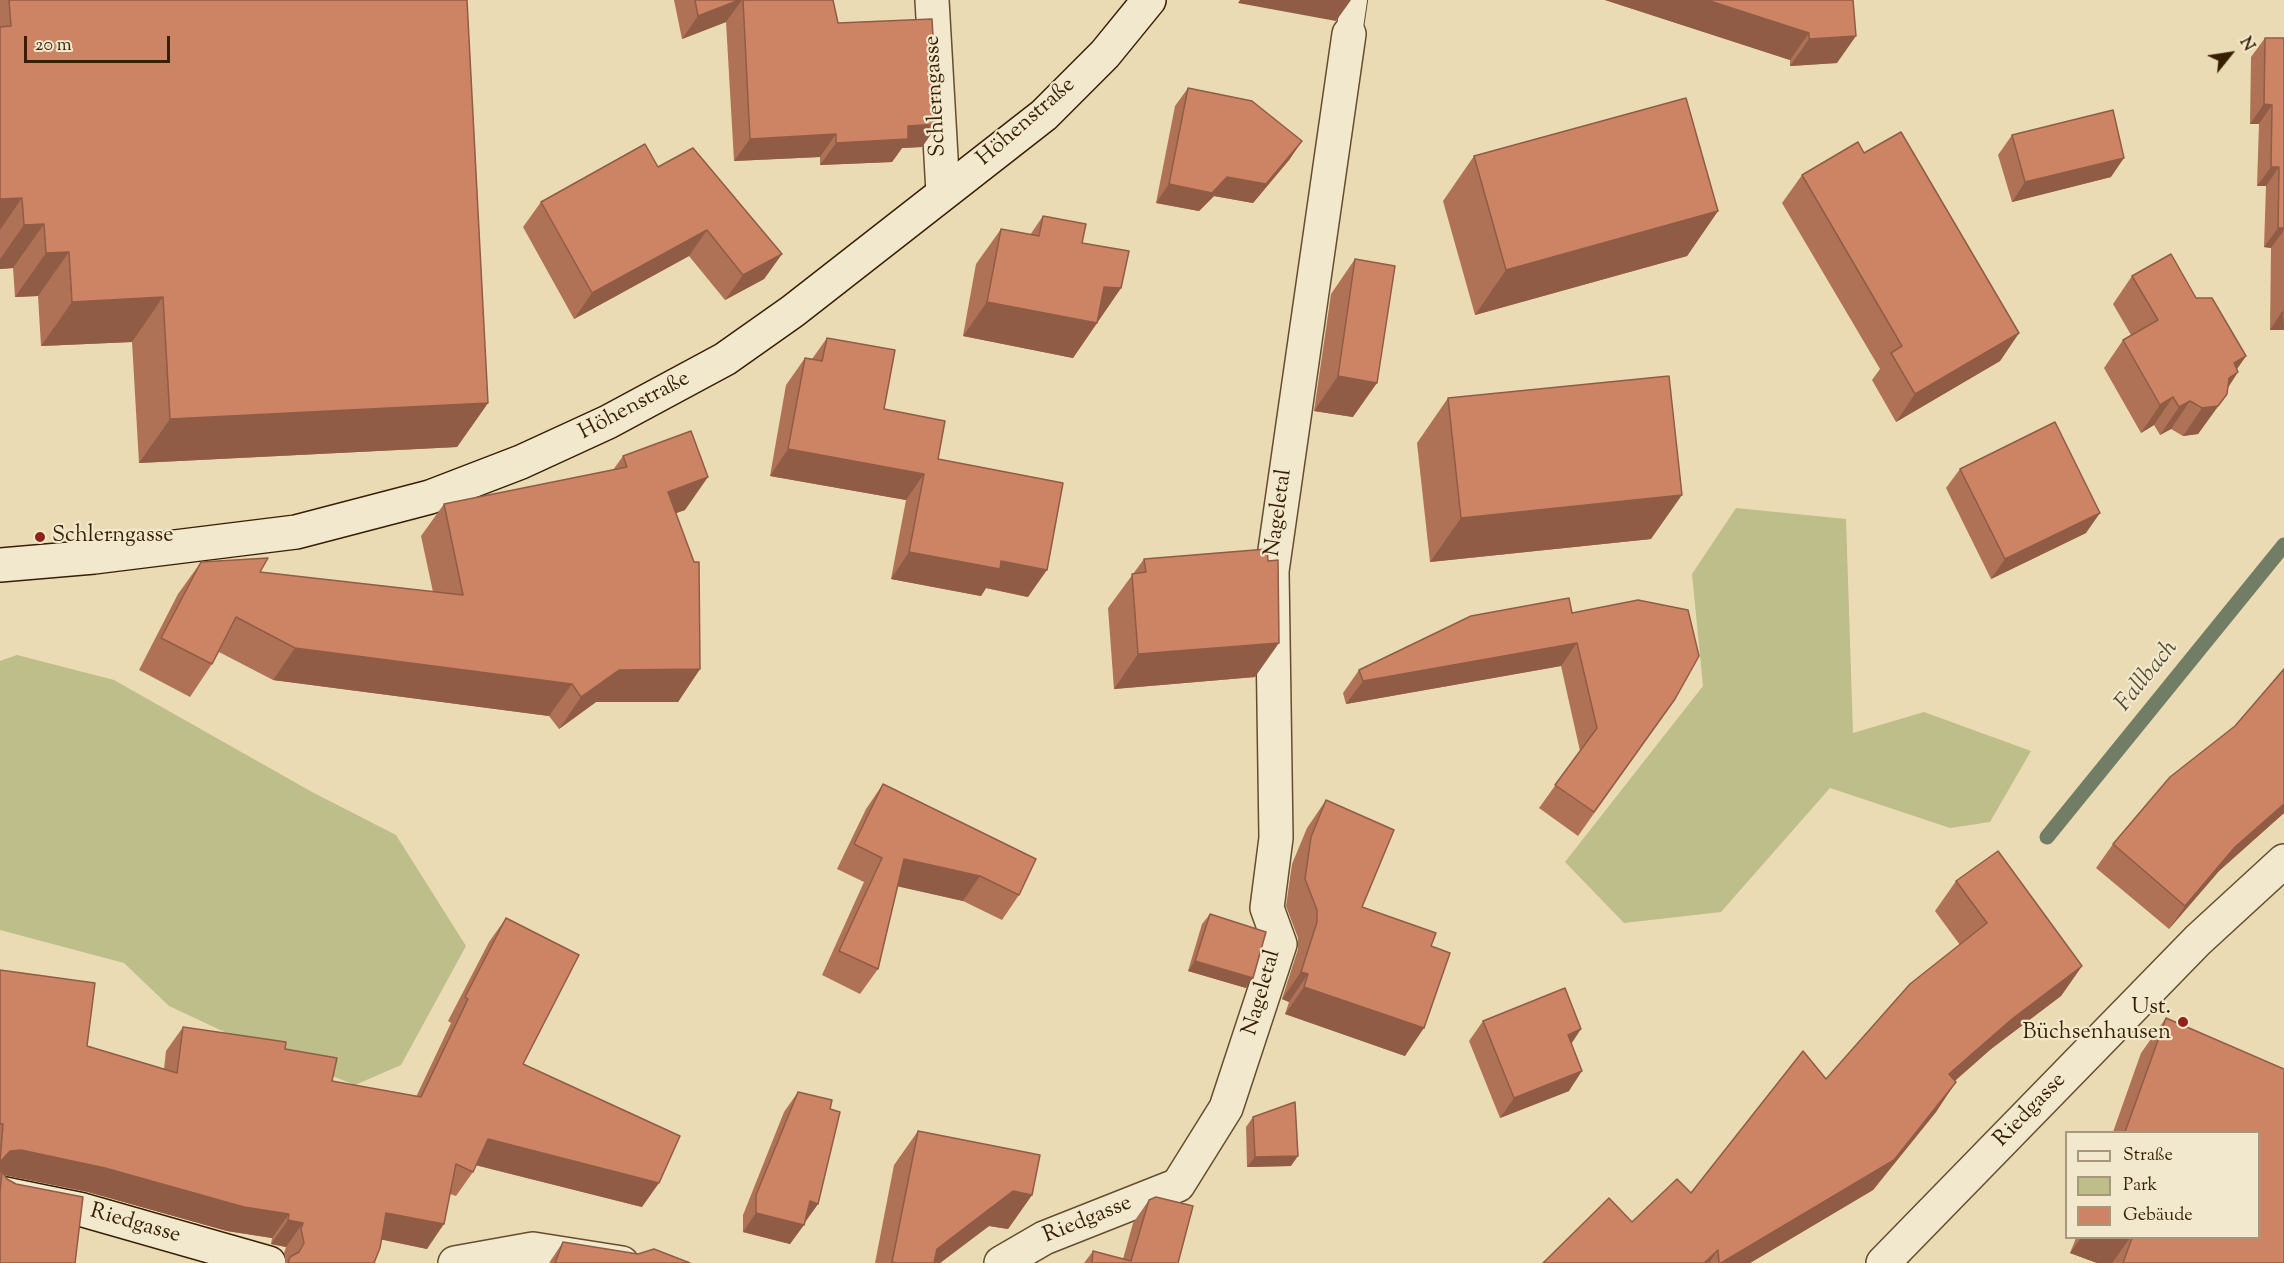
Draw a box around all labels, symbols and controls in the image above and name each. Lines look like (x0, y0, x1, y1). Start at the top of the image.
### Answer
scale bar (27, 24, 172, 62)
north arrow (2200, 24, 2260, 84)
text: 20 m (35, 33, 72, 59)
text: N (2233, 33, 2259, 56)
street label: Schlerngasse (921, 35, 953, 157)
street label: Höhenstraße (972, 73, 1082, 173)
street label: Höhenstraße (575, 367, 695, 447)
street label: Nageletal (1261, 468, 1299, 558)
place label: Schlerngasse (52, 524, 173, 550)
marker: Schlerngasse (33, 530, 47, 544)
water label: Fallbach (2111, 636, 2185, 718)
street label: Nageletal (1238, 947, 1288, 1039)
place label: Ust. Büchsenhausen (2023, 996, 2171, 1048)
marker: Ust. Büchsenhausen (2176, 1015, 2190, 1029)
street label: Riedgasse (1989, 1068, 2073, 1154)
legend (2065, 1131, 2260, 1239)
text: Straße (2123, 1143, 2173, 1169)
text: Park (2123, 1173, 2157, 1199)
street label: Riedgasse (1040, 1191, 1136, 1251)
street label: Riedgasse (87, 1200, 183, 1250)
text: Gebäude (2123, 1203, 2193, 1229)

